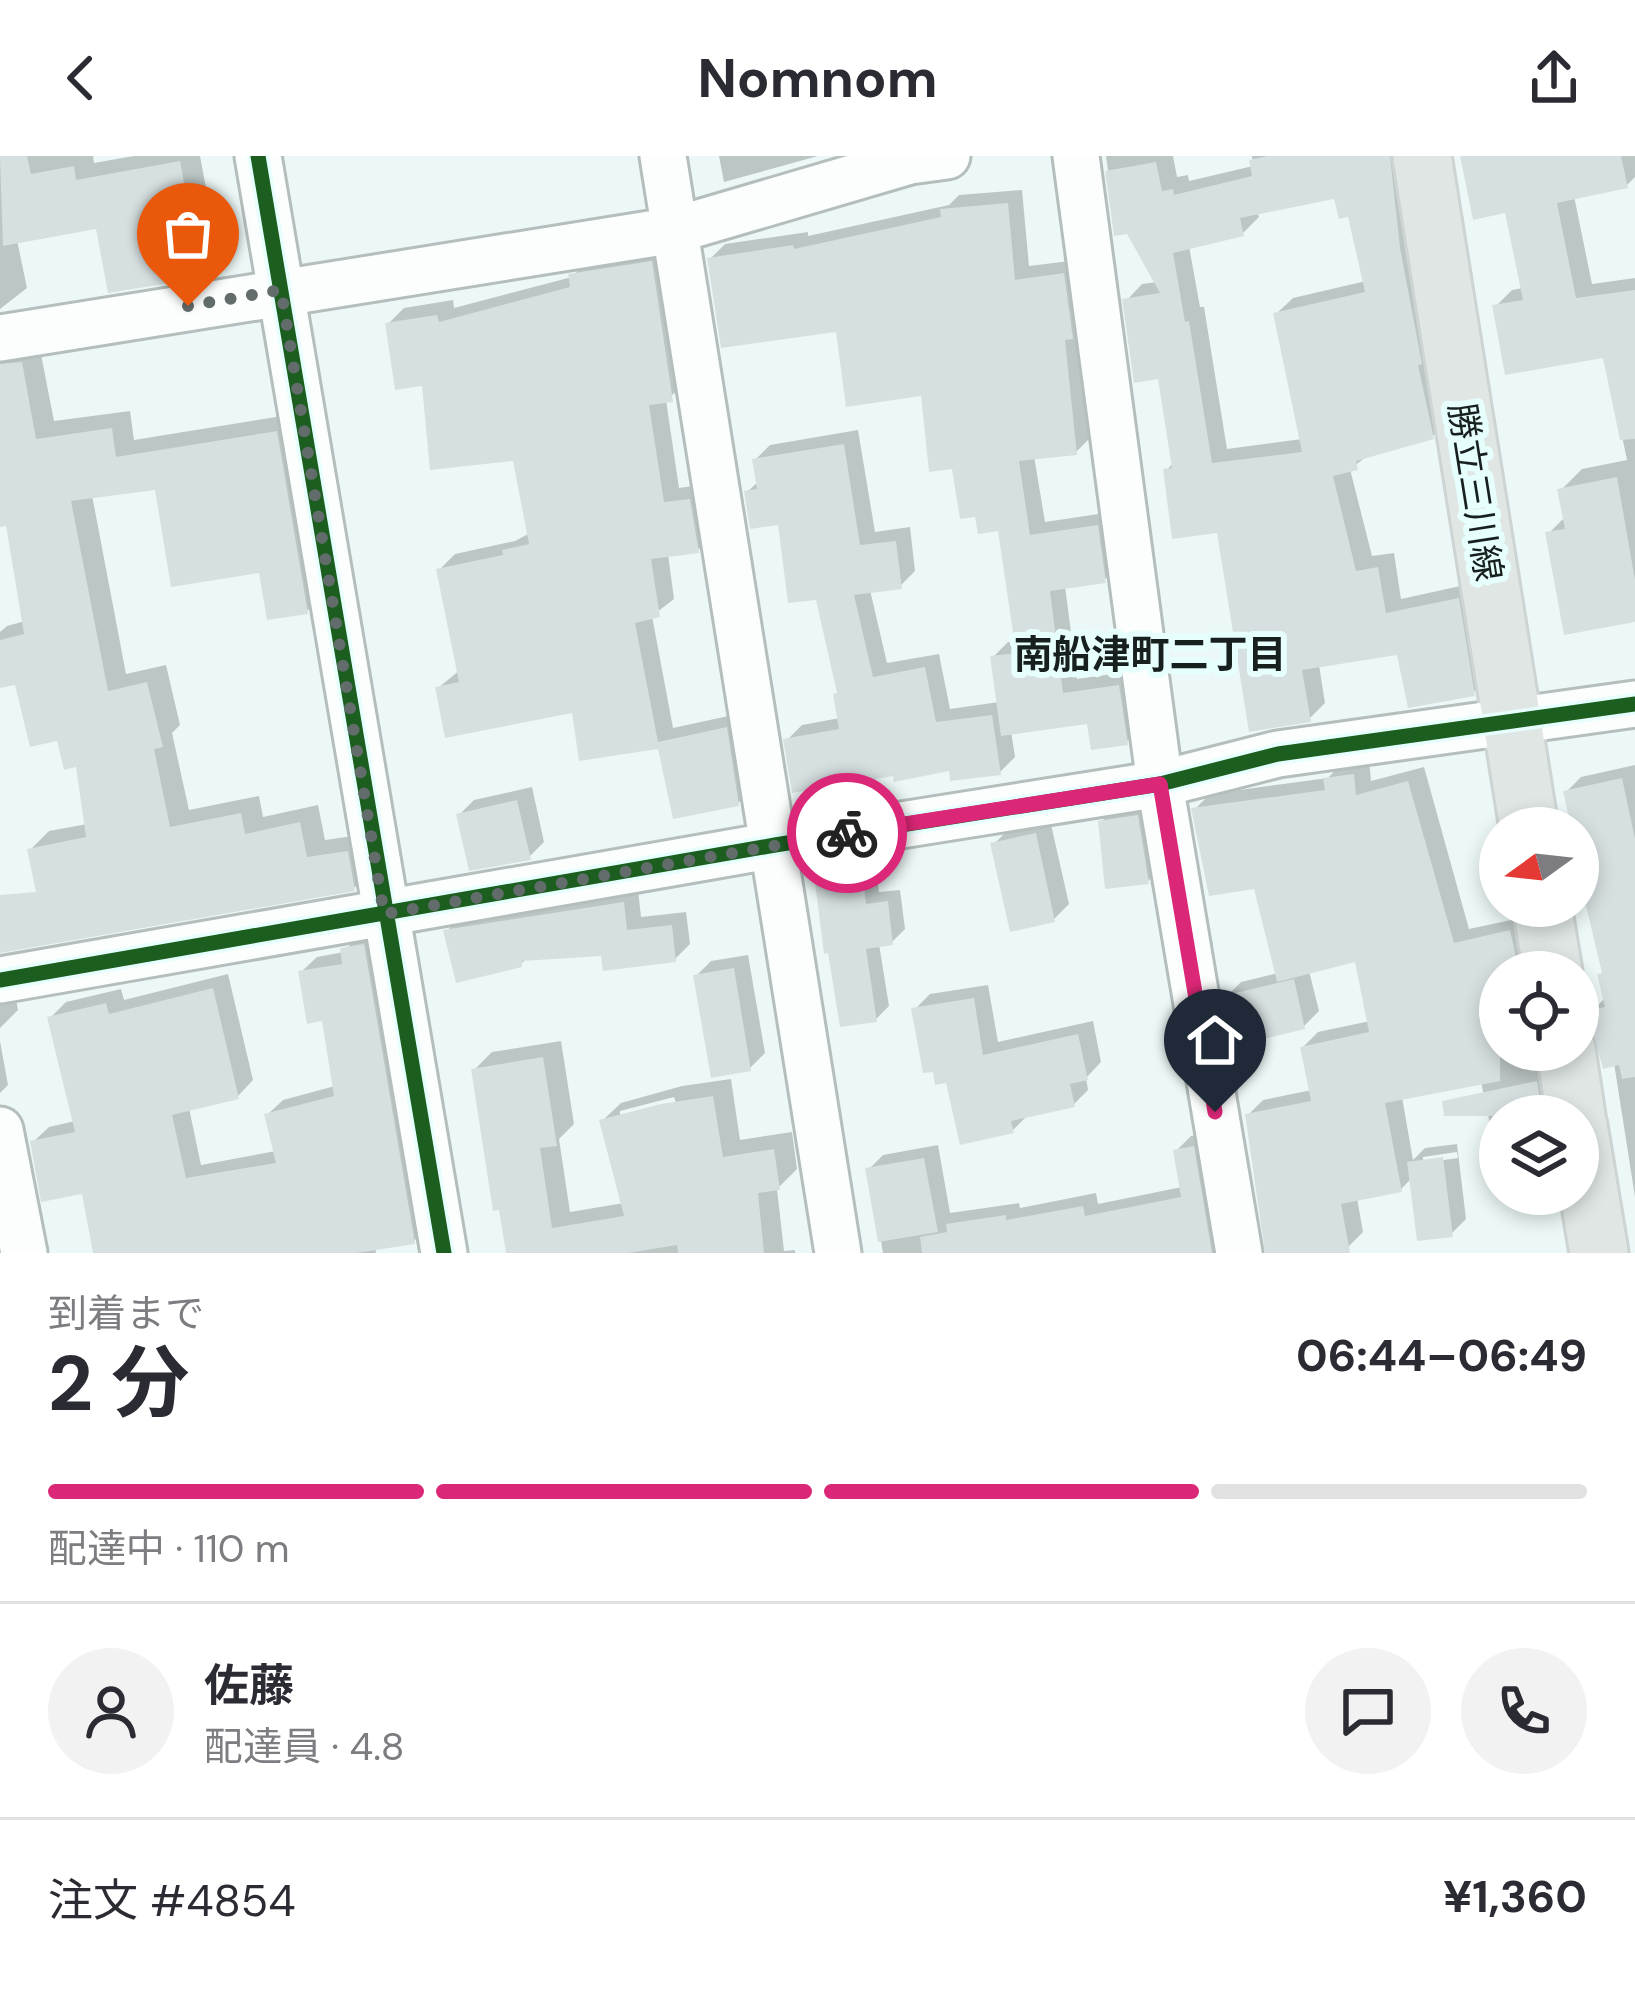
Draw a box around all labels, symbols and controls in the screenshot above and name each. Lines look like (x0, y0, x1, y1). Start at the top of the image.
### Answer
text: Nomnom (697, 43, 938, 114)
icon: back (48, 45, 114, 111)
icon: share (1521, 45, 1587, 111)
pin (137, 183, 239, 306)
icon: bag (155, 201, 221, 267)
street label: 勝立三川線 (1438, 400, 1513, 585)
district label: 南船津町二丁目 (1013, 629, 1287, 680)
courier (787, 773, 907, 893)
icon: bike (814, 800, 880, 866)
north arrow (1479, 807, 1599, 927)
map controls (1479, 807, 1599, 1215)
button: locate (1479, 951, 1599, 1071)
pin (1164, 989, 1266, 1112)
icon: home (1182, 1007, 1248, 1073)
button: layers (1479, 1095, 1599, 1215)
text: 到着まで (48, 1288, 204, 1339)
text: 06:44–06:49 (1296, 1326, 1587, 1385)
text: 2 分 (48, 1333, 189, 1434)
text: 配達中 · 110 m (48, 1523, 290, 1574)
button: person (48, 1648, 174, 1774)
button: chat (1305, 1648, 1431, 1774)
button: phone (1461, 1648, 1587, 1774)
text: 佐藤 (204, 1656, 294, 1715)
text: 配達員 · 4.8 (204, 1721, 405, 1772)
text: ¥1,360 (1443, 1867, 1587, 1926)
text: 注文 #4854 (48, 1871, 296, 1930)

